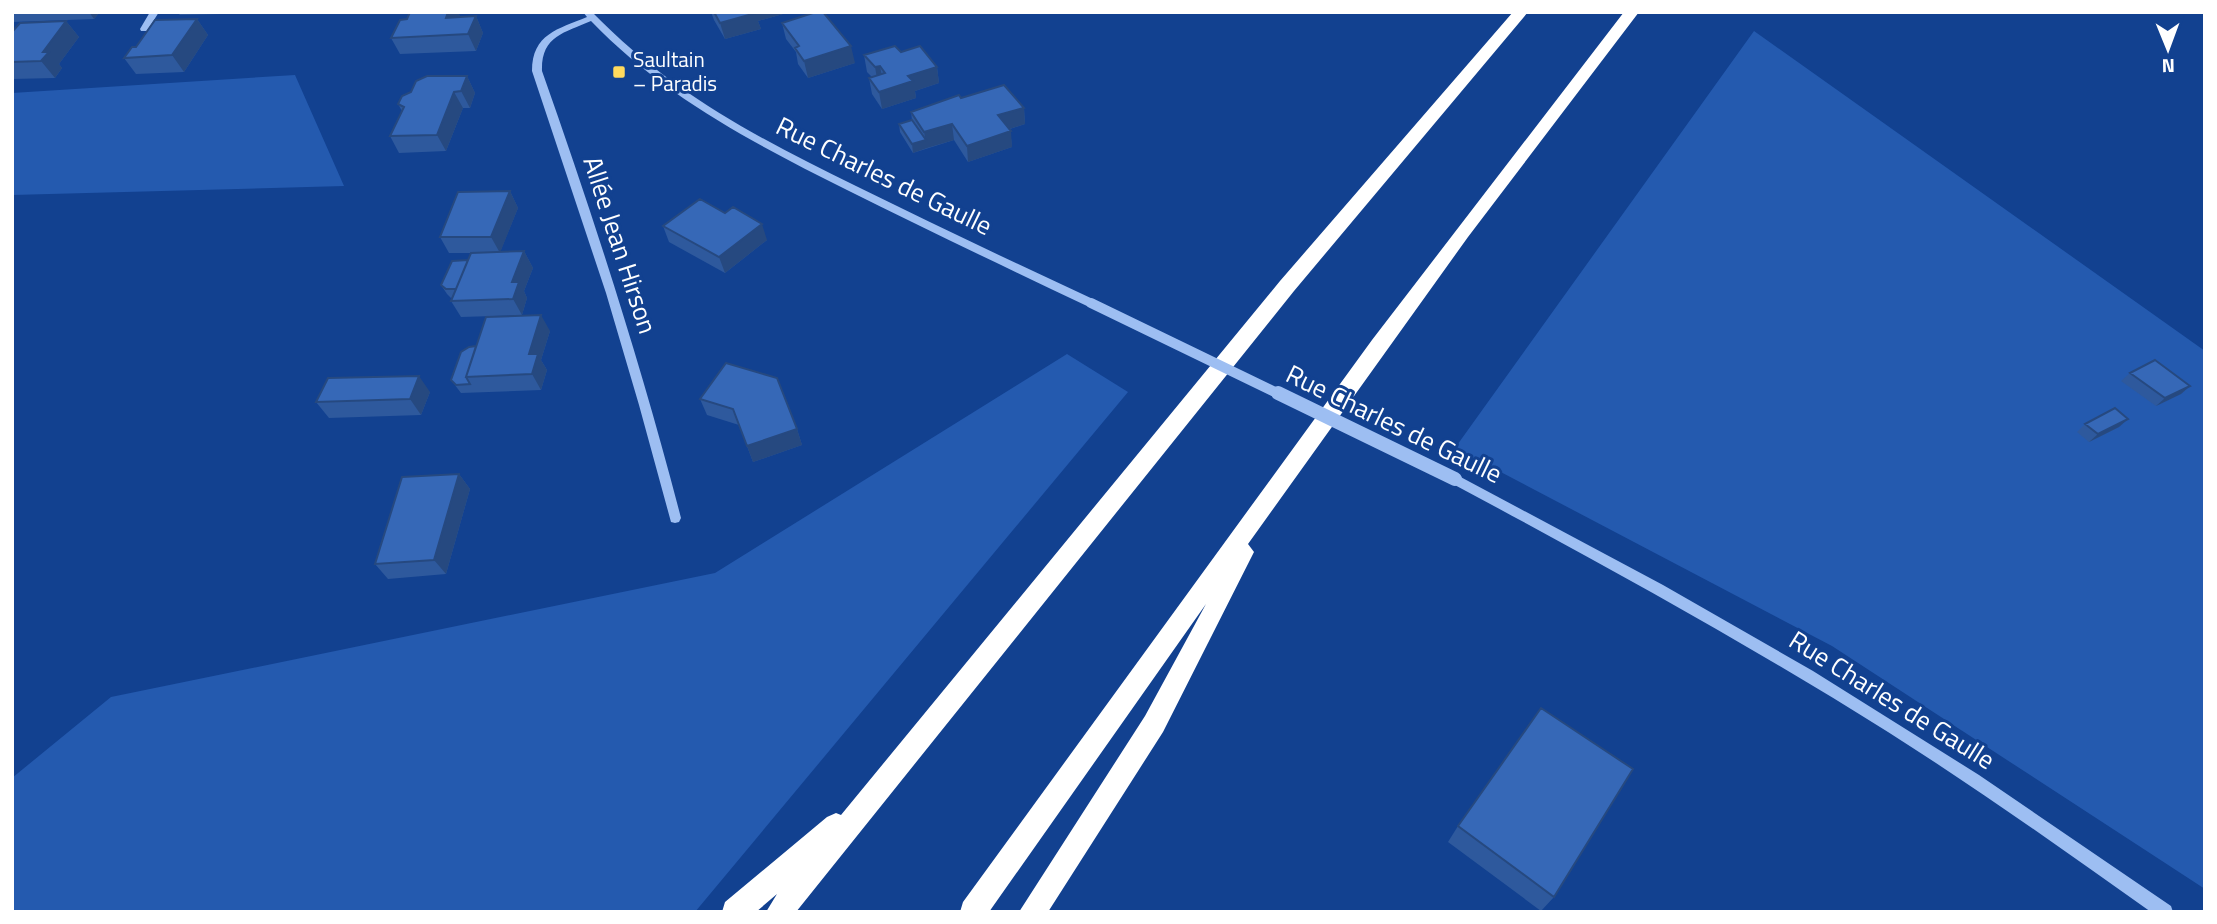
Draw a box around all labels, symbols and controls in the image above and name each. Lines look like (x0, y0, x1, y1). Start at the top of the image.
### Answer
north arrow (2133, 14, 2203, 84)
place label: Saultain – Paradis (633, 43, 717, 99)
text: N (2161, 52, 2175, 81)
marker: Saultain – Paradis (611, 64, 627, 80)
street label: Rue Charles de Gaulle (769, 106, 999, 245)
street label: Allée Jean Hirson (573, 151, 668, 339)
street label: Rue Charles de Gaulle (1279, 354, 1509, 493)
street label: Rue Charles de Gaulle (1782, 620, 2003, 779)

